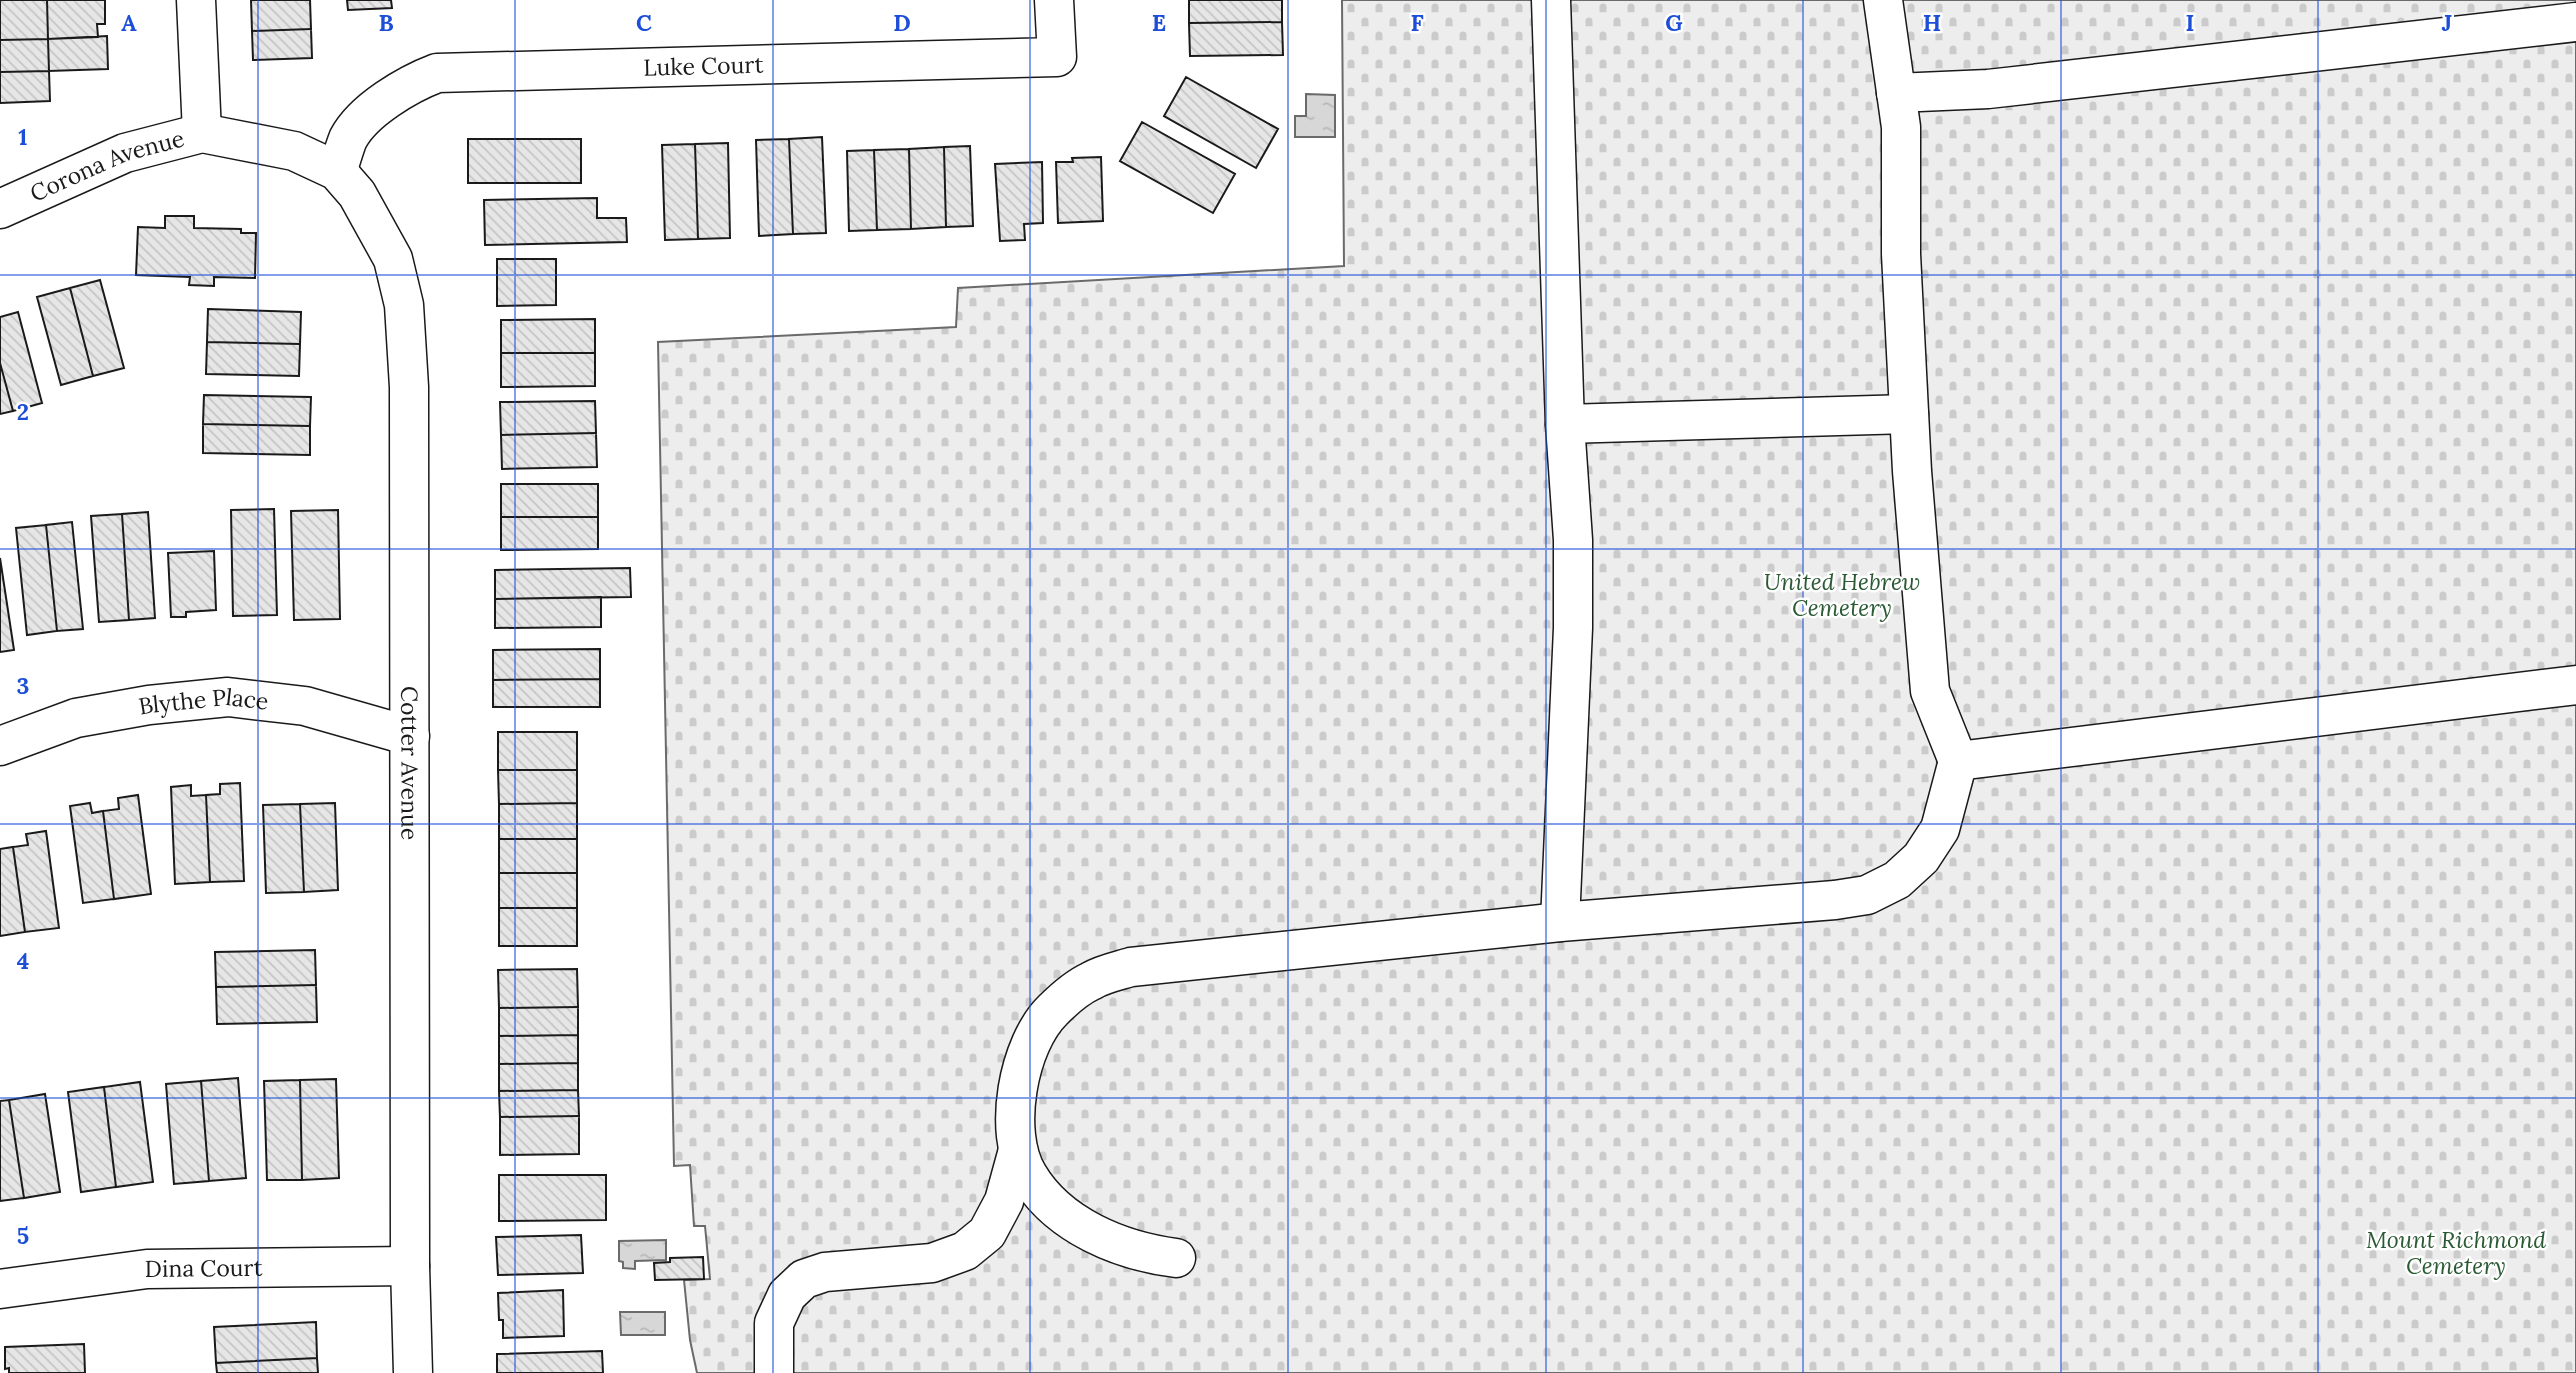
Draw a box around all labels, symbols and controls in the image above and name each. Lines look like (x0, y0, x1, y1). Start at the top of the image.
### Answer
text: A (121, 8, 137, 37)
text: B (378, 8, 394, 37)
text: C (636, 8, 652, 37)
text: D (893, 8, 911, 37)
text: E (1152, 8, 1166, 37)
text: F (1410, 8, 1424, 37)
text: G (1665, 8, 1683, 37)
text: H (1923, 8, 1941, 37)
text: I (2186, 8, 2194, 37)
text: J (2442, 8, 2452, 37)
street label: Luke Court (643, 50, 764, 82)
text: 1 (18, 122, 28, 151)
street label: Corona Avenue (25, 123, 187, 208)
text: 2 (17, 397, 29, 426)
park label: United Hebrew Cemetery (1764, 567, 1920, 622)
text: 3 (17, 671, 29, 700)
street label: Blythe Place (136, 682, 270, 721)
street label: Cotter Avenue (395, 686, 425, 840)
text: 4 (17, 946, 29, 975)
text: 5 (17, 1221, 29, 1250)
park label: Mount Richmond Cemetery (2366, 1225, 2546, 1280)
street label: Dina Court (145, 1253, 263, 1283)

